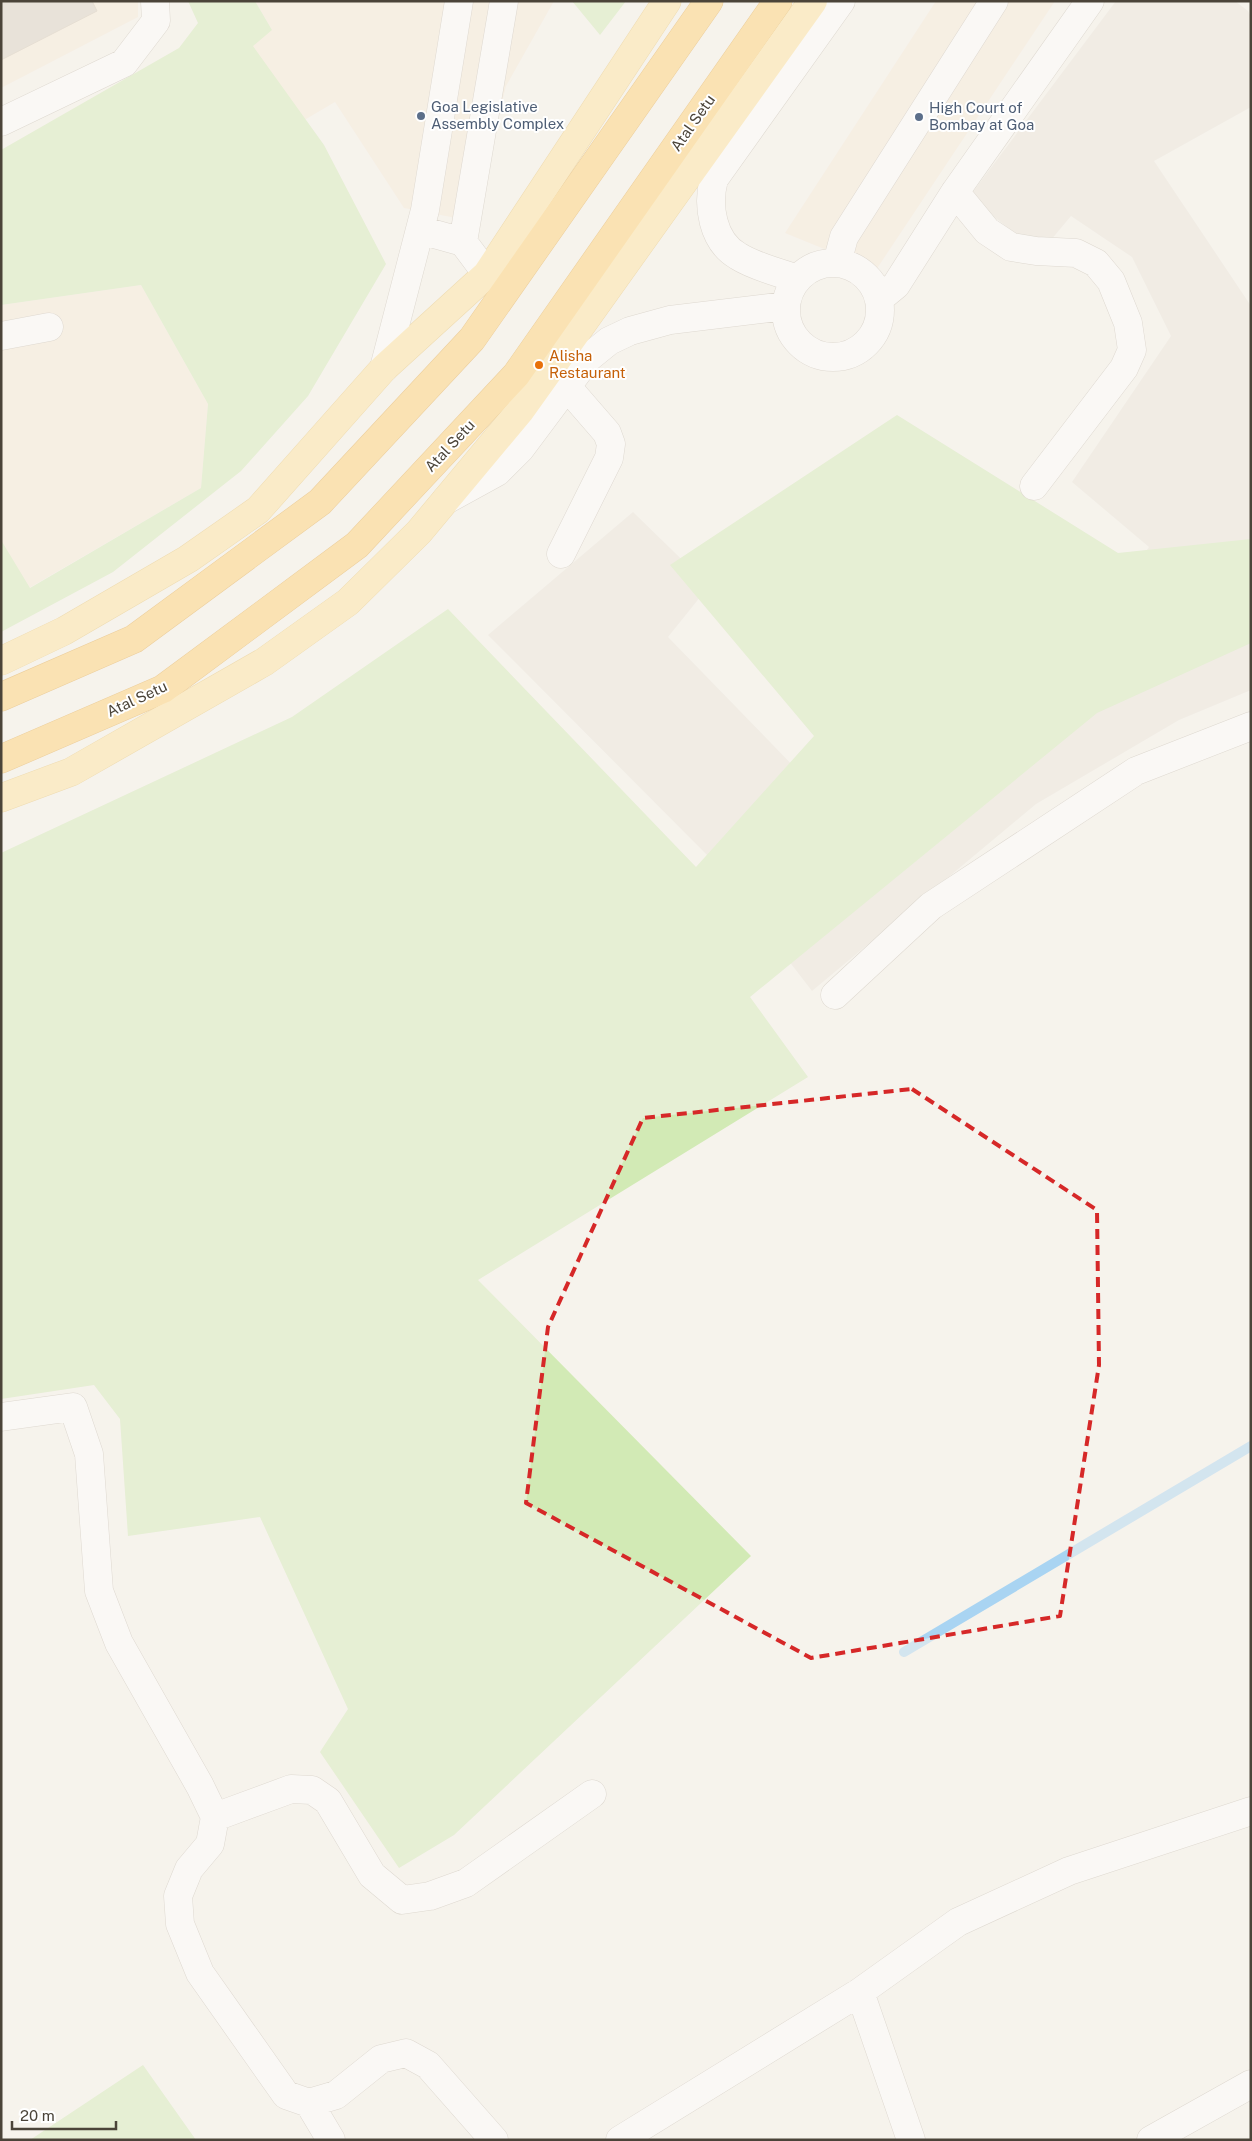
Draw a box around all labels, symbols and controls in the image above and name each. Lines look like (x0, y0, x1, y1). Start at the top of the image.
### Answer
street label: Atal Setu (667, 91, 718, 154)
place label: Goa Legislative Assembly Complex (431, 98, 564, 132)
place label: High Court of Bombay at Goa (929, 99, 1034, 133)
marker: Goa Legislative Assembly Complex (415, 110, 427, 122)
marker: High Court of Bombay at Goa (913, 111, 925, 123)
place label: Alisha Restaurant (549, 347, 626, 381)
marker: Alisha Restaurant (533, 359, 545, 371)
street label: Atal Setu (421, 416, 478, 475)
street label: Atal Setu (104, 677, 170, 720)
scale bar (12, 2098, 116, 2130)
text: 20 m (20, 2107, 55, 2124)

